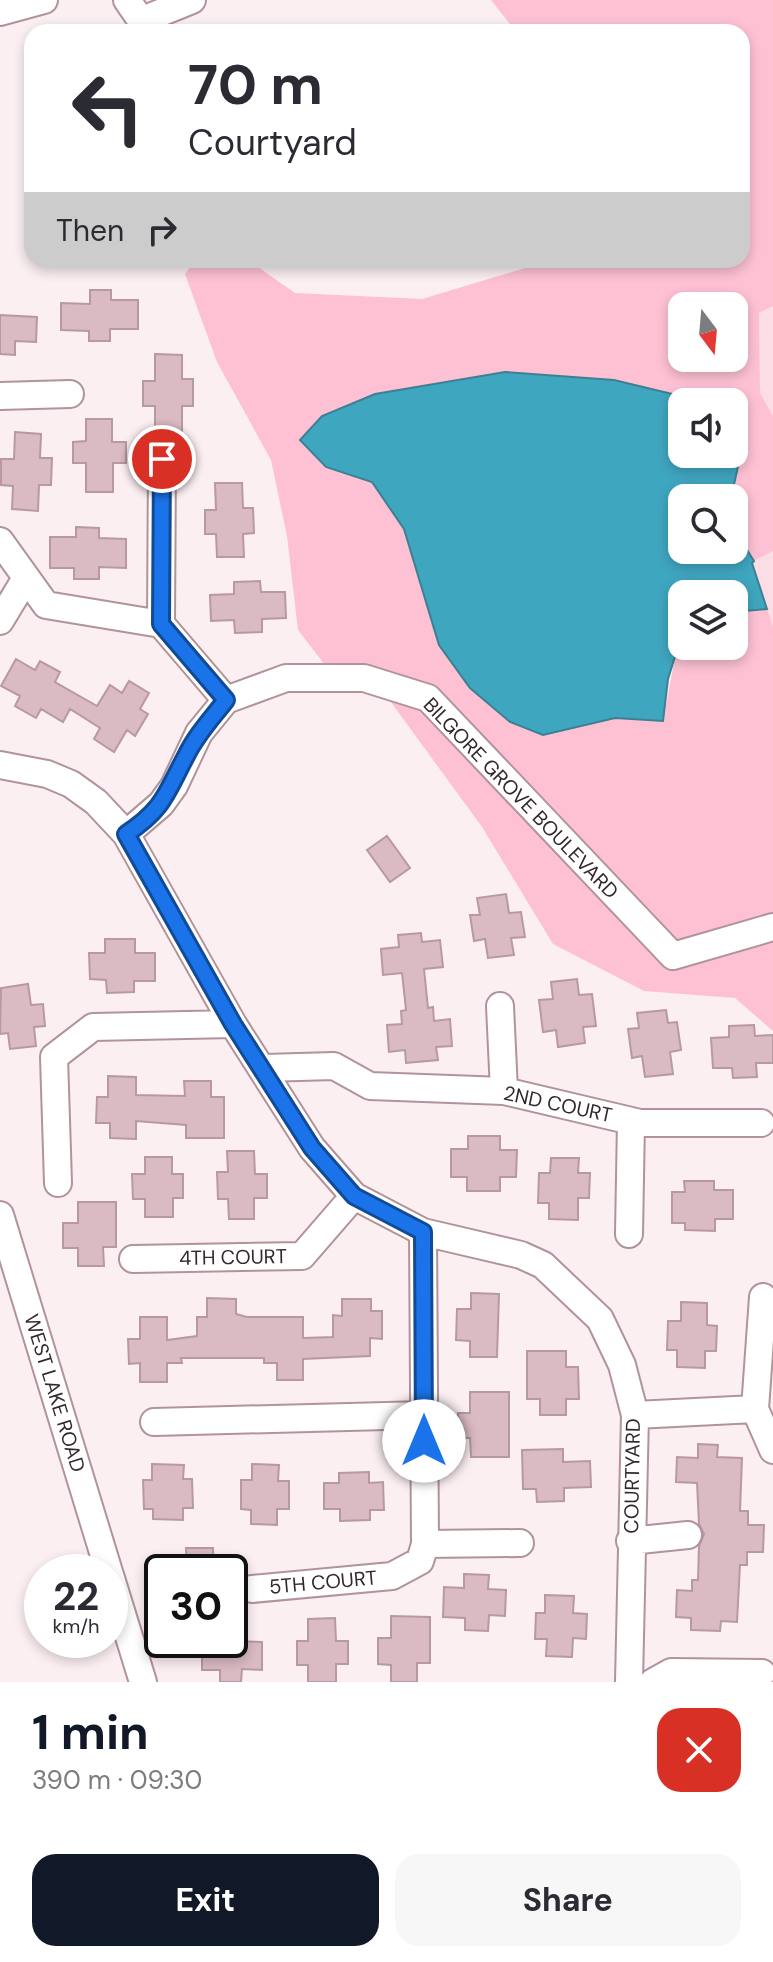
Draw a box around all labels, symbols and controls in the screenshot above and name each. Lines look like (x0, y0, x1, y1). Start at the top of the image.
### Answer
text: 70 m (188, 48, 323, 121)
icon: left (56, 56, 160, 160)
text: Courtyard (188, 119, 357, 166)
icon: right (140, 208, 184, 252)
text: Then (56, 211, 124, 250)
north arrow (668, 292, 748, 372)
map controls (668, 292, 748, 660)
button: sound (668, 388, 748, 468)
pin (128, 425, 196, 493)
icon: arrive (140, 437, 184, 481)
button: search (668, 484, 748, 564)
button: layers (668, 580, 748, 660)
street label: BILGORE GROVE BOULEVARD (418, 692, 624, 904)
street label: 2ND COURT (501, 1080, 615, 1128)
street label: 4TH COURT (179, 1243, 287, 1271)
street label: WEST LAKE ROAD (19, 1311, 91, 1475)
position arrow (382, 1399, 466, 1483)
street label: COURTYARD (618, 1418, 646, 1534)
speed limit sign: 30 (144, 1554, 248, 1658)
street label: 5TH COURT (268, 1564, 378, 1600)
text: 22 (53, 1570, 99, 1622)
text: km/h (52, 1613, 100, 1639)
text: 1 min (32, 1701, 149, 1764)
button: close (657, 1708, 741, 1792)
text: 390 m · 09:30 (32, 1763, 202, 1797)
button: Exit (32, 1854, 379, 1946)
button: Share (395, 1854, 741, 1946)

